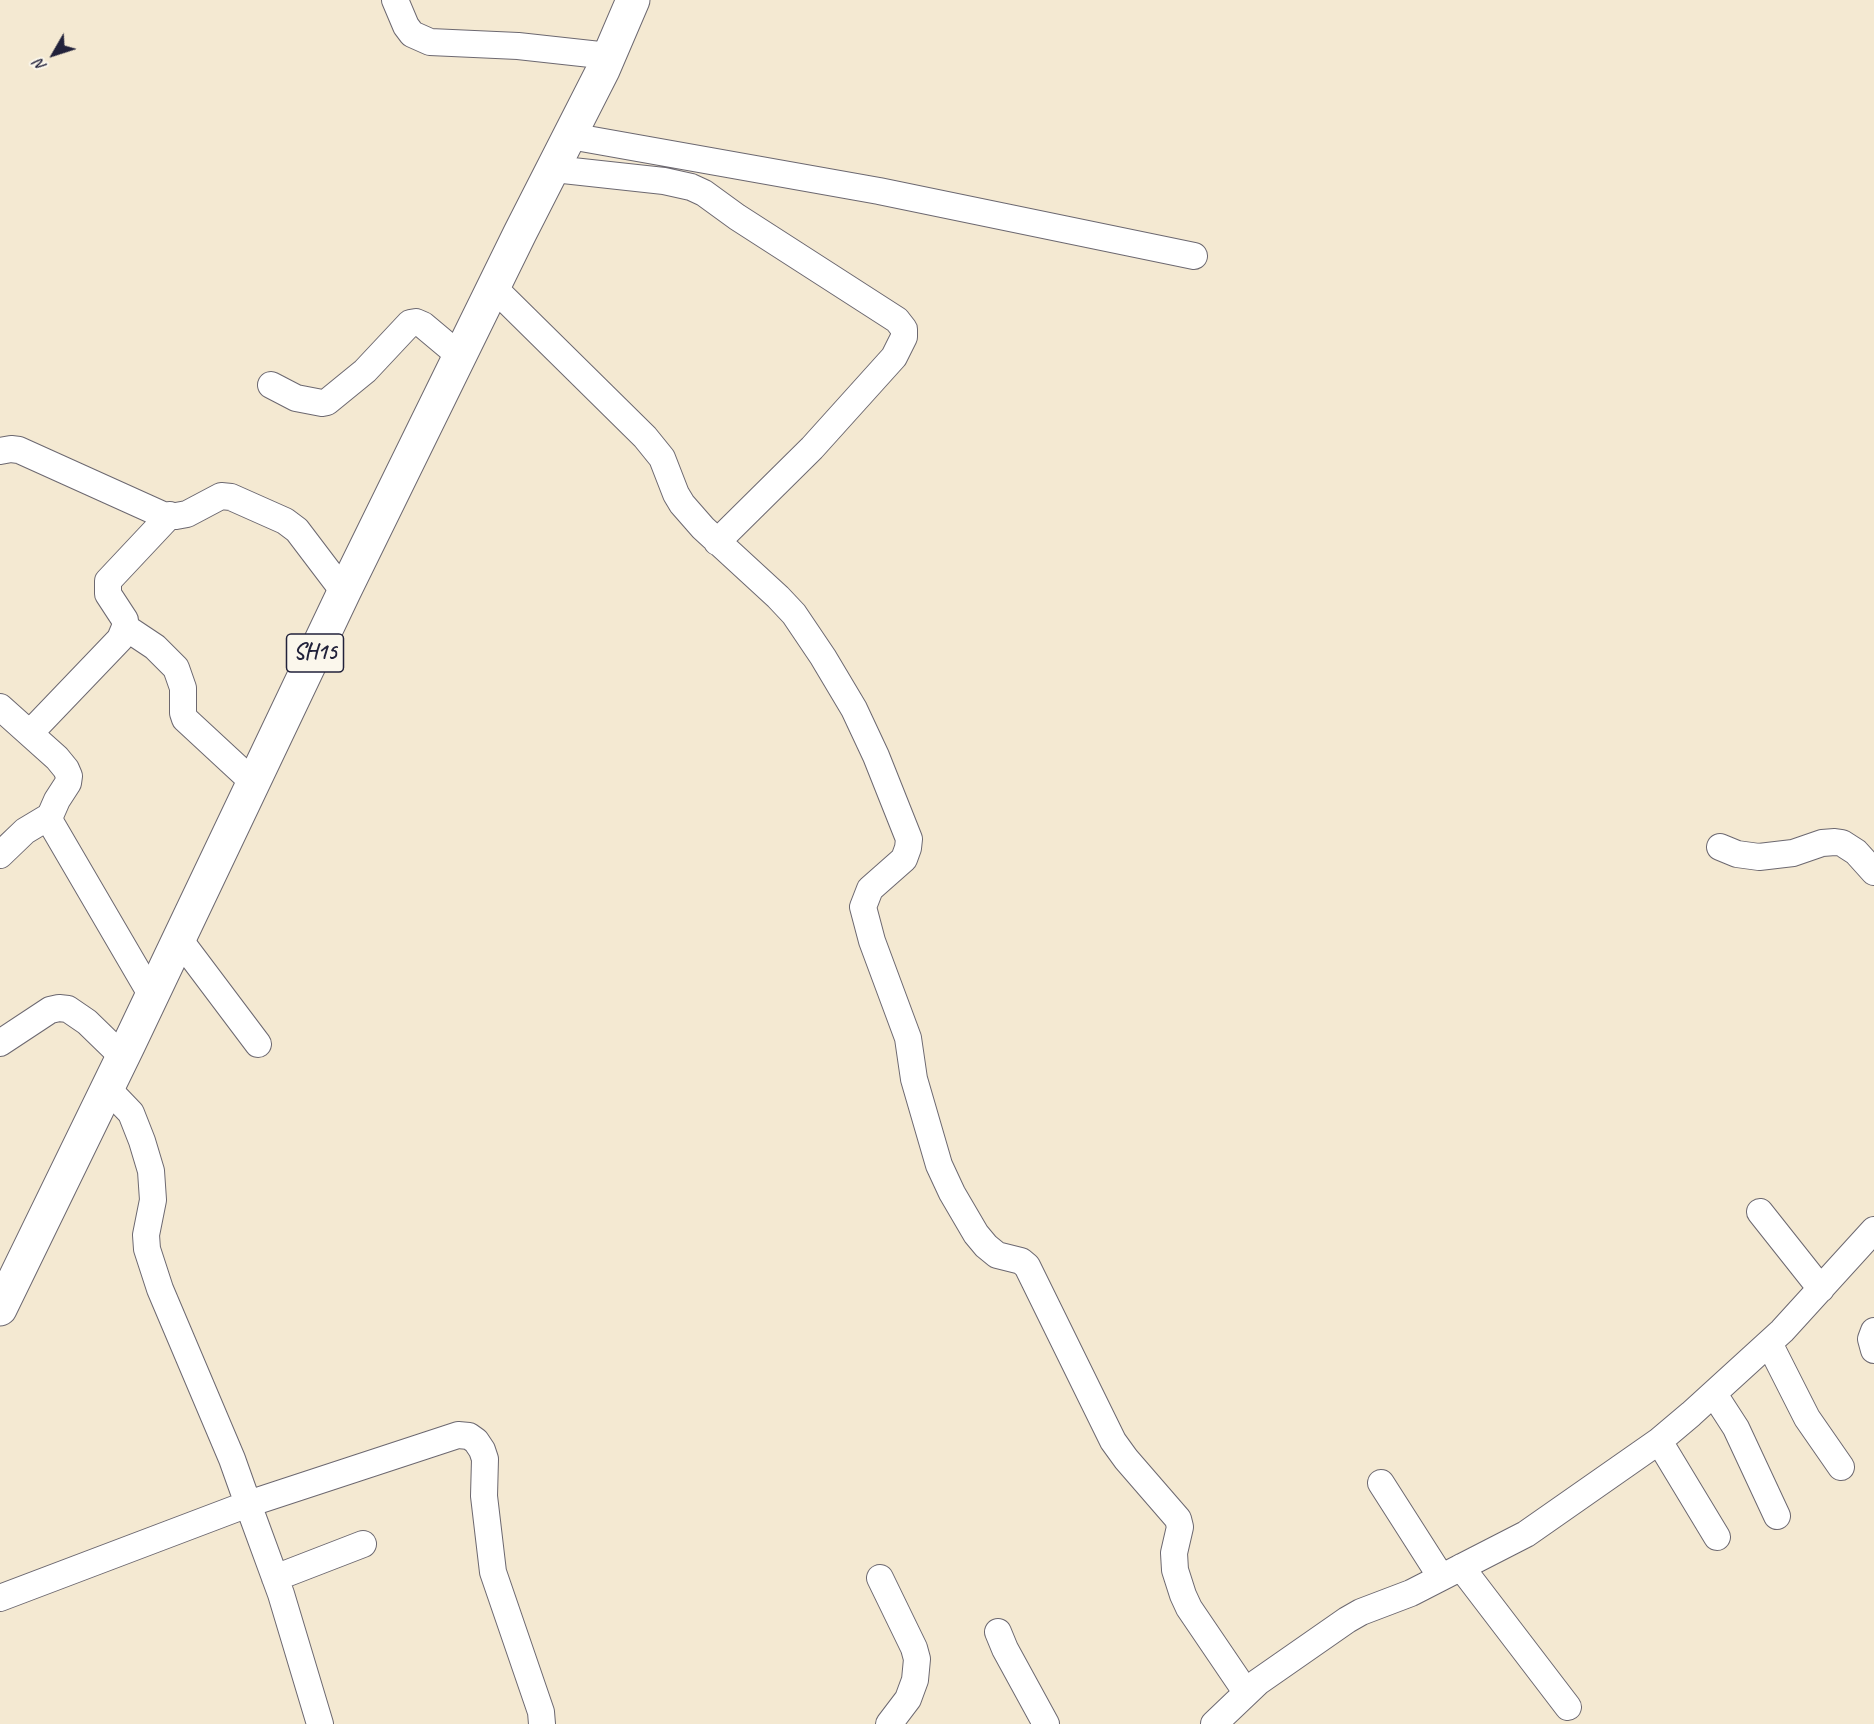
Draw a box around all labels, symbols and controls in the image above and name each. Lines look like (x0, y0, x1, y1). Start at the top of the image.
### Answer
north arrow (24, 24, 84, 84)
text: N (29, 55, 51, 75)
road number: SH15 (286, 634, 344, 672)

